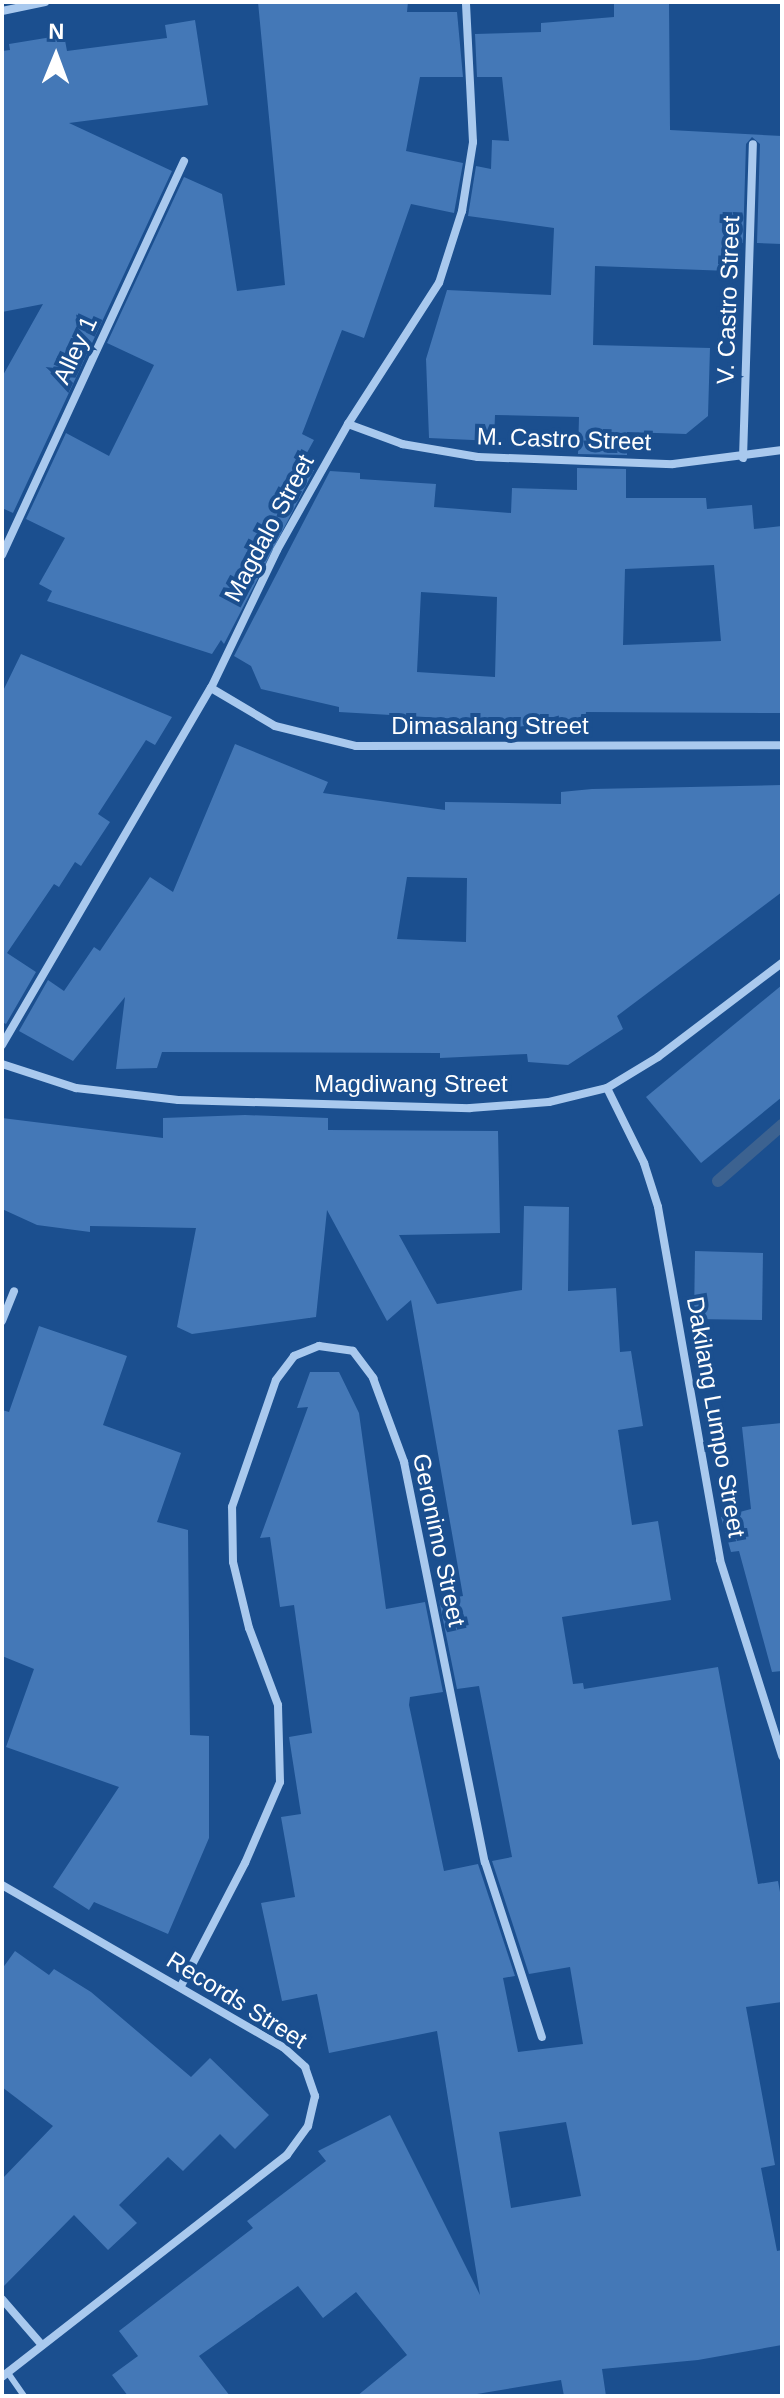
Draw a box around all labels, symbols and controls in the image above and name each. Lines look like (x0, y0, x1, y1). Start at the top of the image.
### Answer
north arrow (16, 16, 96, 96)
text: N (48, 19, 65, 44)
street label: V. Castro Street (711, 215, 745, 385)
street label: Alley 1 (47, 311, 103, 389)
street label: M. Castro Street (476, 422, 652, 456)
street label: Magdalo Street (218, 449, 320, 607)
street label: Dimasalang Street (391, 712, 589, 740)
street label: Magdiwang Street (314, 1070, 508, 1098)
street label: Dakilang Lumpo Street (681, 1294, 751, 1540)
street label: Geronimo Street (407, 1451, 471, 1629)
street label: Records Street (161, 1945, 313, 2055)

